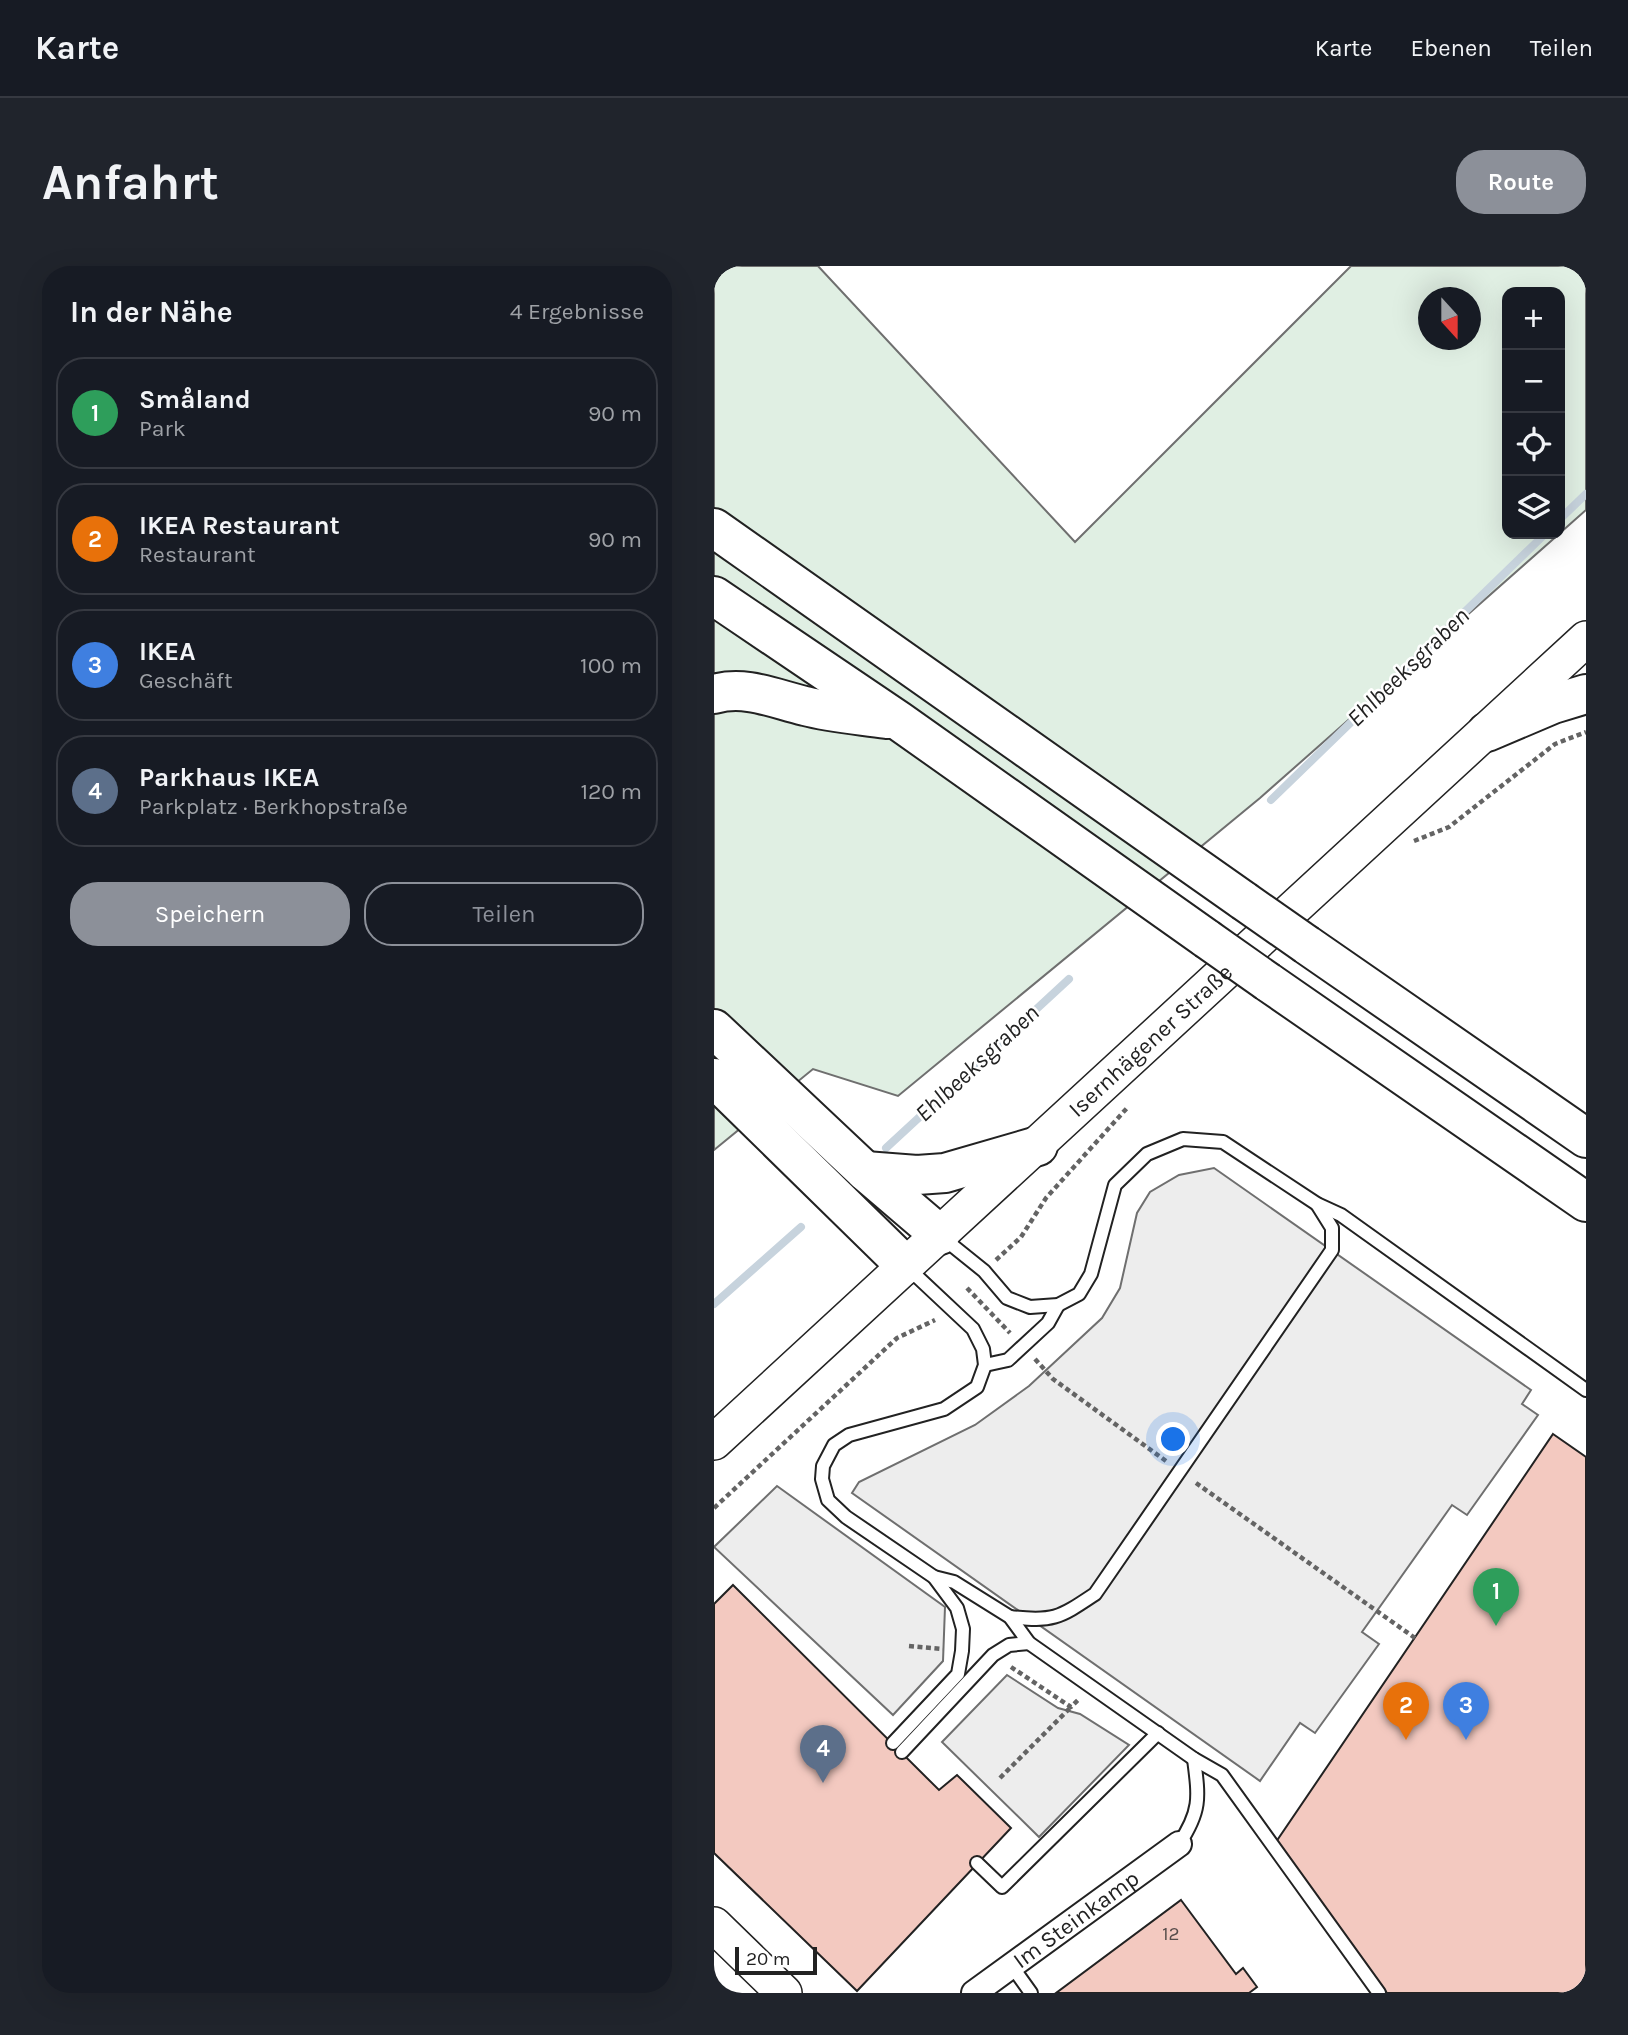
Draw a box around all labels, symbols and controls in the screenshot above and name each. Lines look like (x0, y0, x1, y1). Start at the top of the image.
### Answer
text: Karte (35, 29, 119, 67)
text: Karte (1315, 34, 1372, 62)
text: Ebenen (1410, 34, 1492, 62)
text: Teilen (1530, 34, 1593, 62)
button: Route (1456, 150, 1586, 214)
text: Anfahrt (42, 154, 219, 211)
north arrow (1418, 287, 1481, 350)
map controls (1502, 287, 1565, 539)
button: + (1502, 287, 1565, 350)
text: In der Nähe (70, 294, 233, 330)
text: 4 Ergebnisse (510, 298, 644, 325)
button: − (1502, 350, 1565, 413)
text: Småland (139, 384, 251, 415)
text: 1 (91, 400, 99, 427)
text: 90 m (588, 400, 642, 427)
button: locate (1502, 413, 1565, 476)
text: Park (139, 415, 186, 442)
button: layers (1502, 476, 1565, 539)
text: IKEA Restaurant (139, 510, 340, 541)
text: 2 (88, 526, 102, 553)
text: 90 m (588, 526, 642, 553)
text: Restaurant (139, 541, 256, 568)
water label: Ehlbeeksgraben (1341, 602, 1475, 732)
text: IKEA (139, 636, 195, 667)
text: 3 (88, 652, 102, 679)
text: 100 m (580, 652, 642, 679)
text: Geschäft (139, 667, 233, 694)
text: Parkhaus IKEA (139, 762, 319, 793)
text: 4 (88, 778, 102, 805)
text: 120 m (580, 778, 642, 805)
text: Parkplatz · Berkhopstraße (139, 793, 408, 820)
button: Speichern (70, 882, 350, 946)
button: Teilen (364, 882, 644, 946)
street label: Isernhägener Straße (1063, 958, 1238, 1122)
water label: Ehlbeeksgraben (909, 999, 1045, 1127)
your location (1156, 1422, 1190, 1456)
pin: 1 (1473, 1568, 1519, 1626)
pin: 2 (1383, 1682, 1429, 1740)
pin: 3 (1443, 1682, 1489, 1740)
pin: 4 (800, 1725, 846, 1783)
street label: Im Steinkamp (1008, 1864, 1144, 1974)
house number: 12 (1162, 1923, 1180, 1945)
scale bar (735, 1944, 817, 1976)
text: 20 m (746, 1948, 791, 1970)

